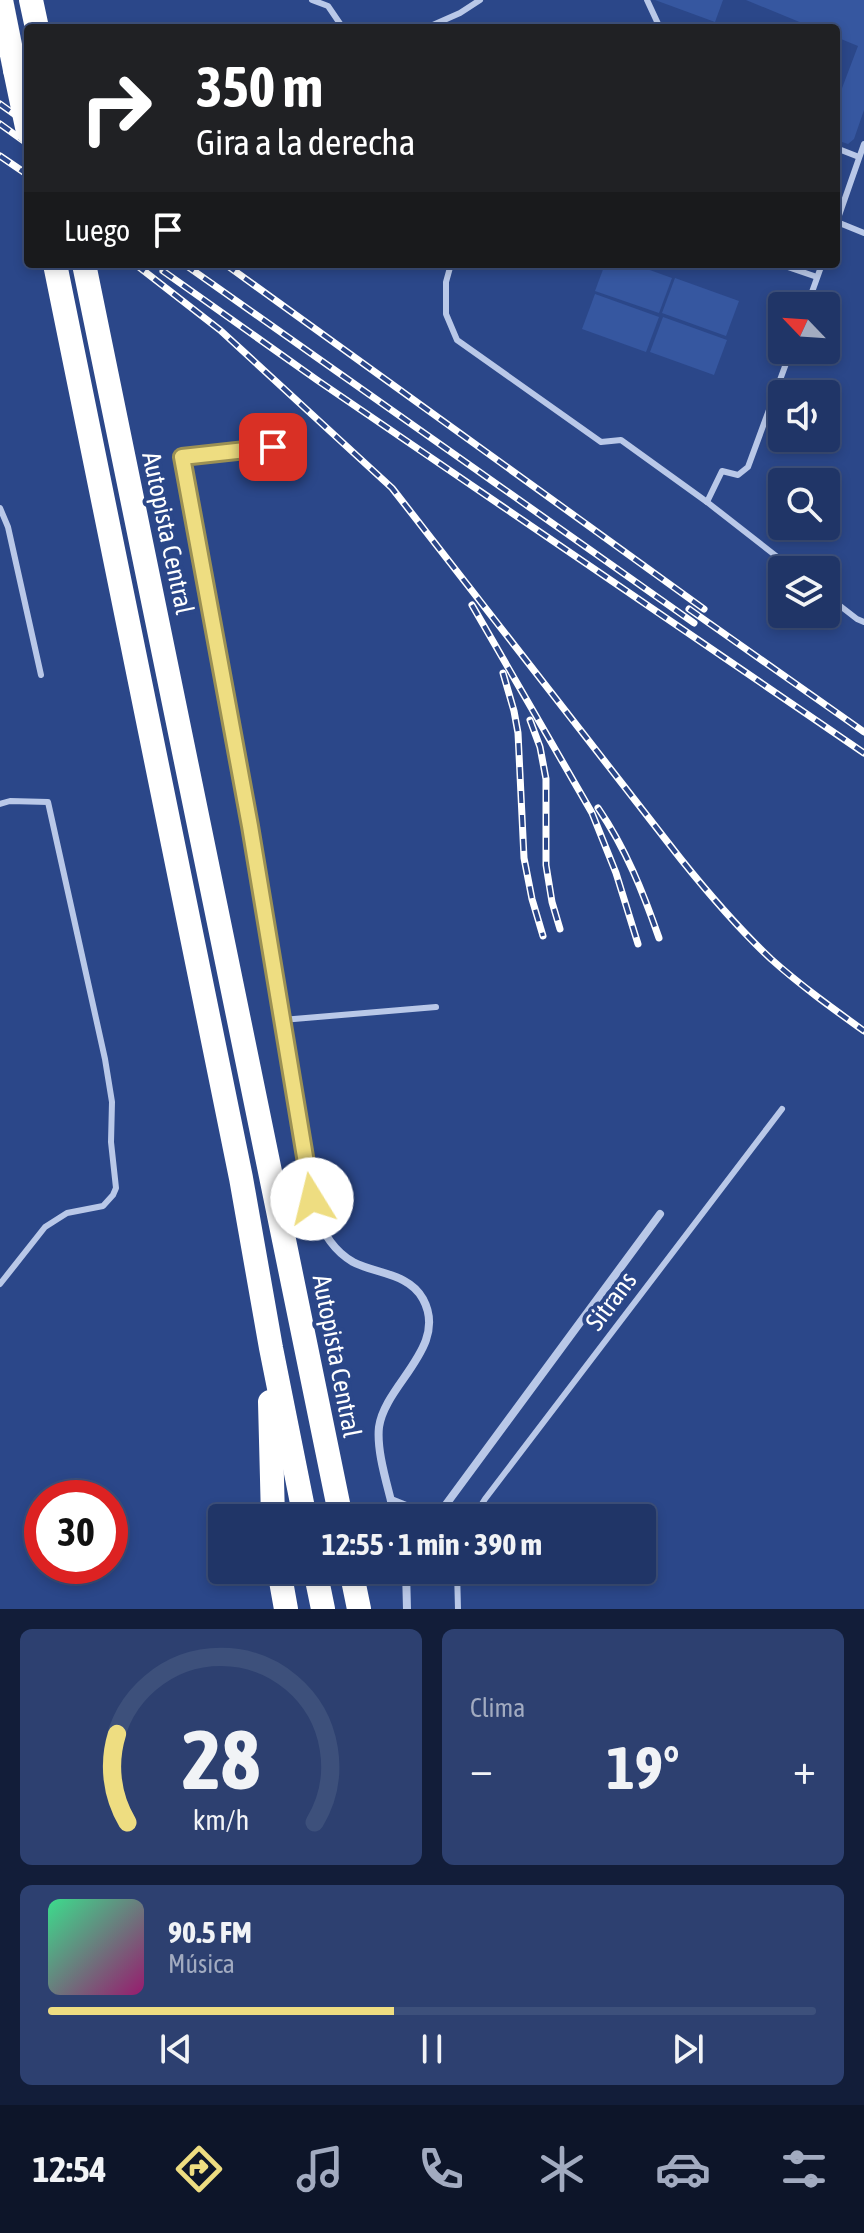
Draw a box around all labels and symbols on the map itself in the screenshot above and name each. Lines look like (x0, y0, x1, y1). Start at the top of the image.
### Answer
north arrow (768, 292, 840, 364)
pin (239, 413, 307, 481)
street label: Autopista Central (136, 449, 200, 617)
position arrow (270, 1157, 354, 1241)
street label: Sitrans (579, 1266, 643, 1336)
street label: Autopista Central (307, 1272, 367, 1440)
speed limit sign: 30 (24, 1480, 128, 1584)

